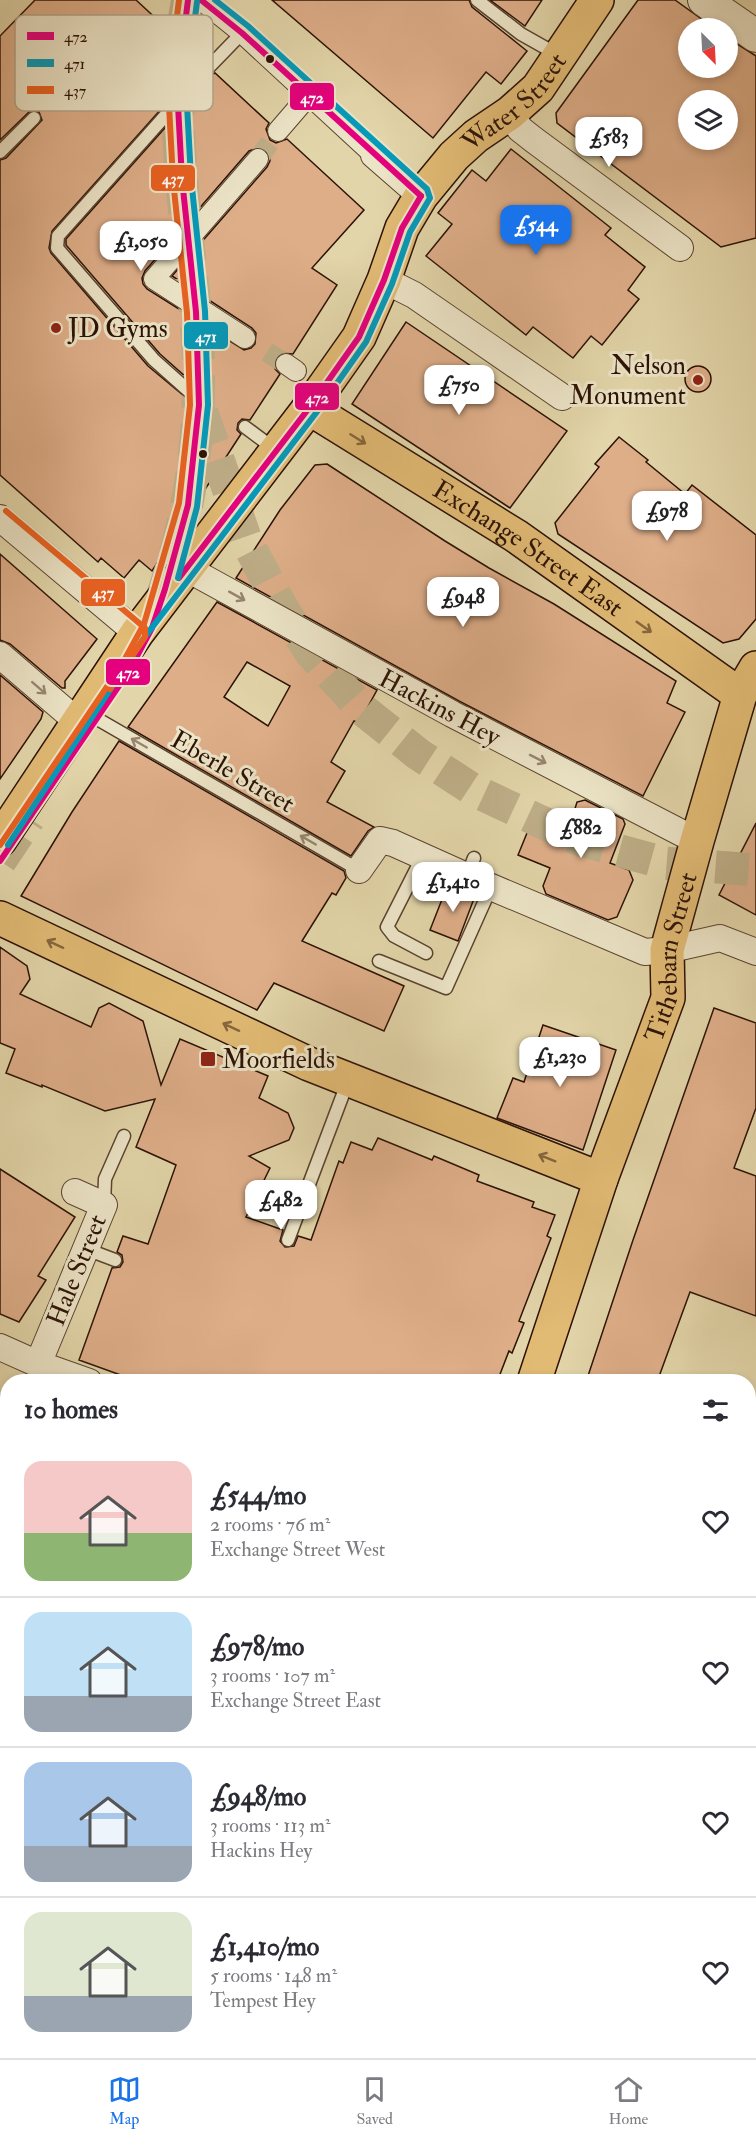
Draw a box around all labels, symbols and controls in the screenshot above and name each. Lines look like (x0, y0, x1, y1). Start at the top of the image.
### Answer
legend (15, 15, 213, 111)
north arrow (678, 18, 738, 78)
map controls (678, 18, 738, 150)
text: 472 (64, 27, 88, 47)
street label: Water Street (455, 47, 574, 159)
unlabelled marker (264, 53, 276, 65)
text: 471 (64, 54, 85, 74)
text: 437 (64, 81, 87, 101)
line badge: 472 (289, 82, 335, 111)
text: 472 (299, 88, 324, 108)
button: layers (678, 90, 738, 150)
pin: £583 (573, 117, 645, 168)
text: £583 (589, 124, 629, 149)
line badge: 437 (150, 164, 196, 192)
text: 437 (161, 169, 185, 189)
pin: £544 (500, 205, 572, 256)
text: £544 (514, 212, 558, 237)
pin: £1,050 (92, 221, 190, 272)
text: £1,050 (114, 228, 168, 253)
place label: JD Gyms (67, 313, 168, 345)
marker: JD Gyms (49, 321, 63, 335)
line badge: 471 (183, 321, 229, 350)
text: 471 (194, 327, 217, 347)
place label: Nelson Monument (570, 350, 686, 412)
pin: £750 (423, 365, 495, 416)
text: £750 (438, 372, 480, 397)
marker: Nelson Monument (691, 373, 705, 387)
line badge: 472 (294, 382, 340, 411)
text: 472 (304, 388, 329, 408)
one-way arrow (350, 433, 367, 446)
unlabelled marker (197, 448, 209, 460)
street label: Exchange Street East (427, 473, 629, 624)
pin: £978 (631, 491, 703, 542)
text: £978 (646, 498, 688, 523)
pin: £948 (427, 577, 499, 628)
line badge: 437 (80, 578, 126, 607)
text: 437 (91, 583, 115, 603)
text: £948 (441, 584, 485, 609)
one-way arrow (228, 591, 246, 602)
one-way arrow (636, 621, 652, 633)
line badge: 472 (105, 658, 151, 686)
text: 472 (115, 663, 140, 683)
street label: Hackins Hey (373, 663, 506, 753)
one-way arrow (31, 681, 46, 695)
street label: Eberle Street (165, 724, 300, 820)
one-way arrow (131, 737, 148, 749)
one-way arrow (529, 754, 547, 765)
pin: £882 (545, 808, 617, 859)
text: £882 (560, 815, 602, 840)
one-way arrow (300, 834, 317, 846)
pin: £1,410 (404, 862, 502, 913)
text: £1,410 (426, 869, 480, 894)
street label: Tithebarn Street (638, 869, 705, 1047)
one-way arrow (46, 937, 64, 949)
one-way arrow (223, 1020, 241, 1032)
pin: £1,230 (511, 1037, 609, 1088)
place label: Moorfields (222, 1044, 335, 1076)
text: £1,230 (533, 1044, 587, 1069)
marker: Moorfields (199, 1050, 217, 1068)
one-way arrow (538, 1152, 557, 1163)
pin: £482 (245, 1180, 317, 1231)
text: £482 (259, 1187, 303, 1212)
street label: Hale Street (40, 1210, 114, 1331)
text: 10 homes (24, 1394, 118, 1426)
icon: filters (699, 1394, 732, 1427)
text: £544/mo (210, 1480, 306, 1512)
icon: home (72, 1485, 144, 1557)
icon: heart (699, 1505, 732, 1538)
text: 2 rooms · 76 m² (210, 1512, 330, 1537)
text: Exchange Street West (210, 1537, 385, 1562)
text: £978/mo (210, 1631, 304, 1663)
icon: home (72, 1636, 144, 1708)
icon: heart (699, 1656, 732, 1689)
text: 3 rooms · 107 m² (210, 1663, 335, 1688)
text: Exchange Street East (210, 1688, 381, 1713)
text: £948/mo (210, 1781, 306, 1813)
icon: home (72, 1786, 144, 1858)
icon: heart (699, 1806, 732, 1839)
text: 3 rooms · 113 m² (210, 1813, 331, 1838)
text: Hackins Hey (210, 1838, 312, 1863)
text: £1,410/mo (210, 1931, 319, 1963)
icon: home (72, 1936, 144, 2008)
icon: heart (699, 1956, 732, 1989)
text: 5 rooms · 148 m² (210, 1963, 337, 1988)
text: Tempest Hey (210, 1988, 315, 2013)
tab: Map (108, 2073, 141, 2129)
tab: Saved (356, 2073, 393, 2129)
tab: Home (609, 2073, 648, 2129)

